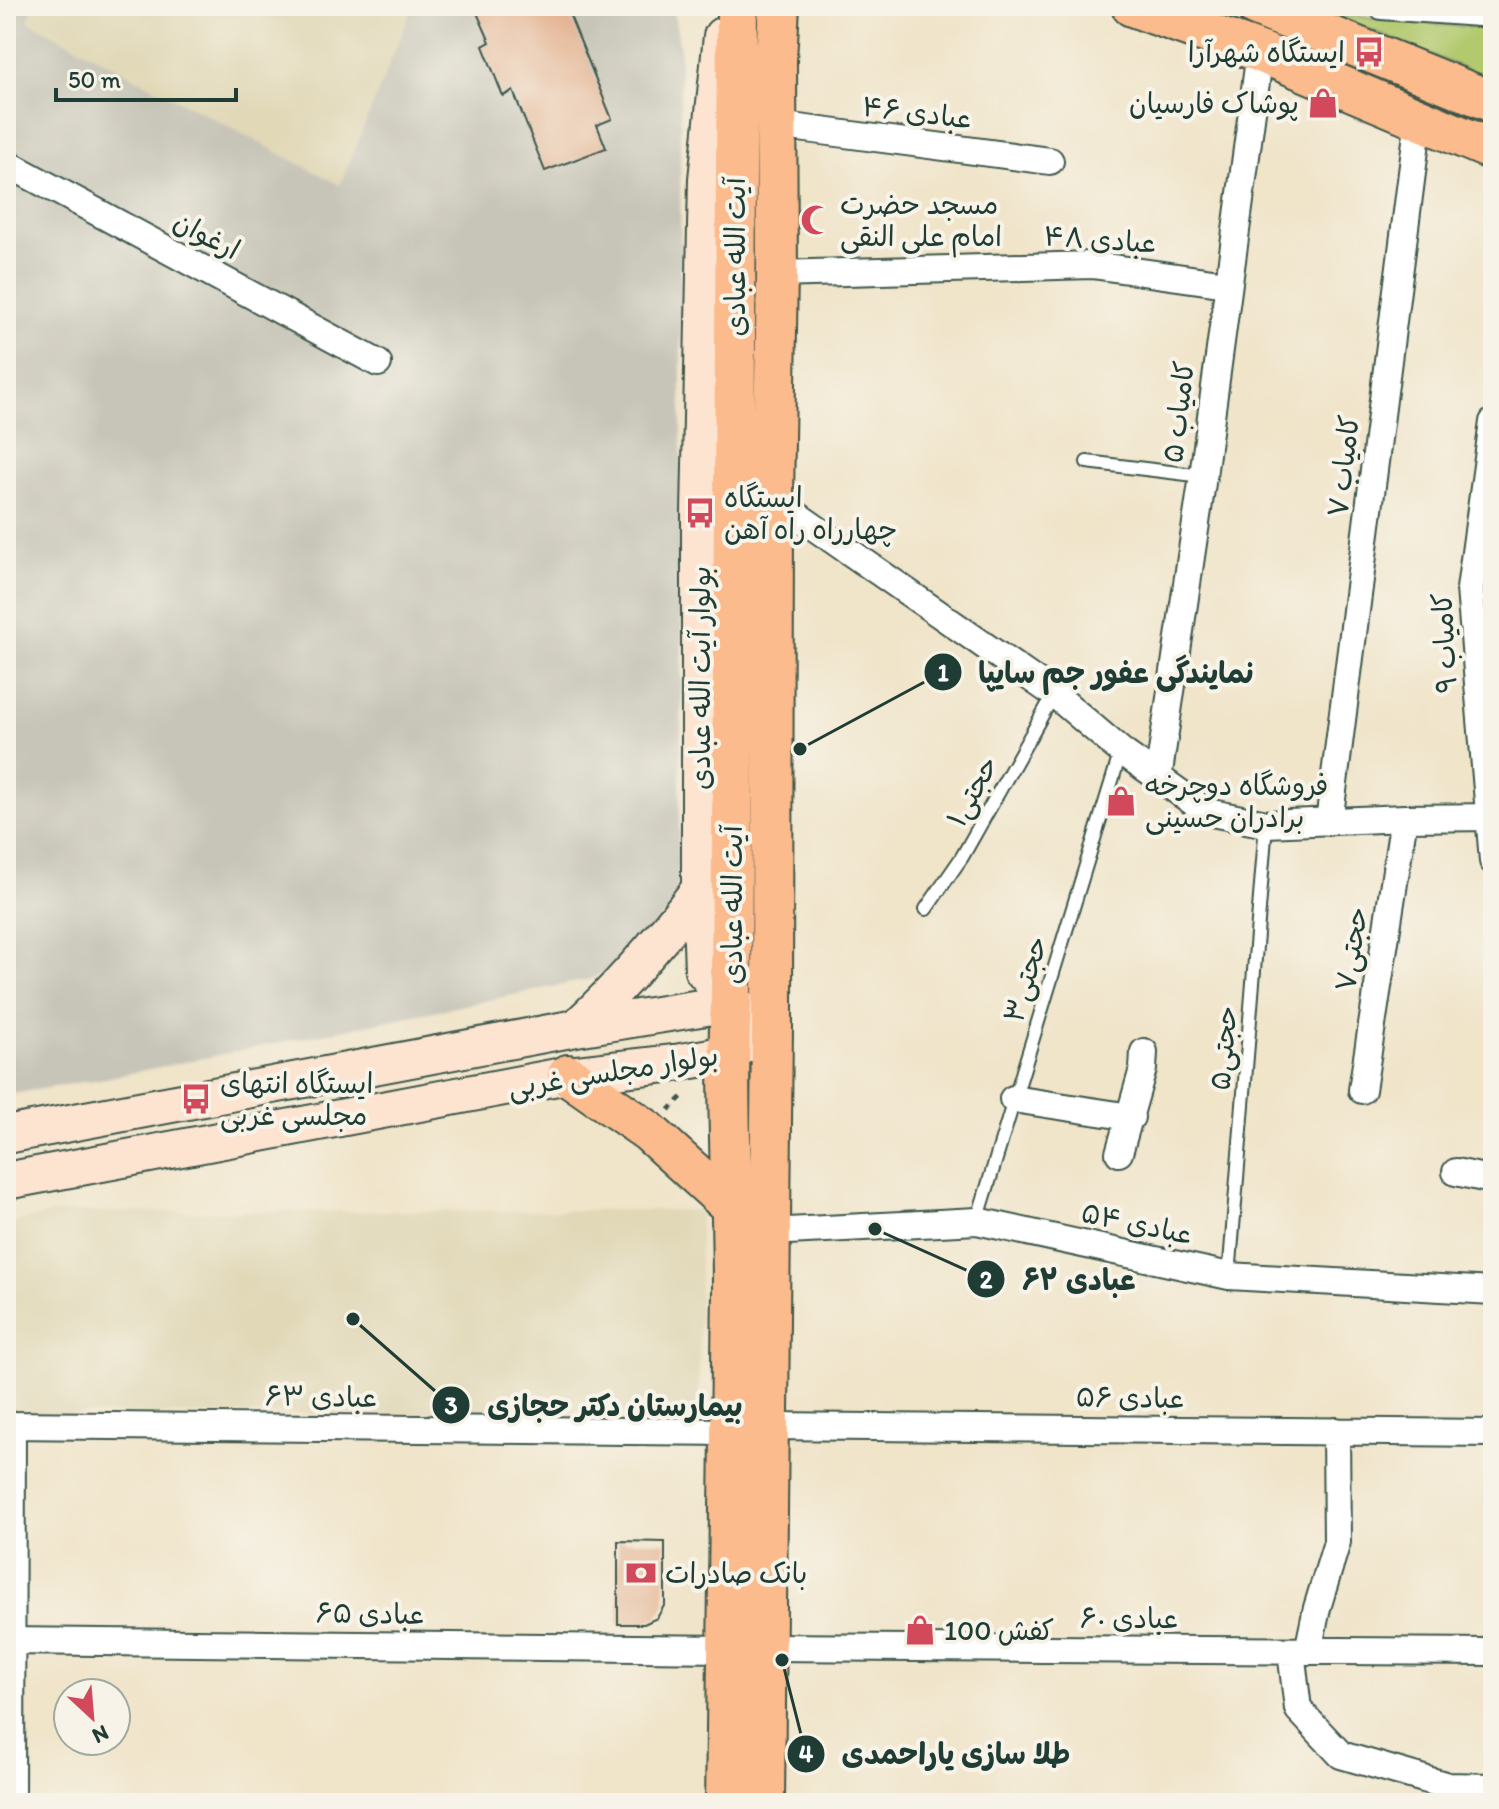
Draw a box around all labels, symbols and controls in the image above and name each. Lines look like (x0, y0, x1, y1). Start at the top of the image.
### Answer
place label: ایستگاه شهرآرا (1188, 35, 1345, 69)
bus stop icon: ایستگاه شهرآرا (1352, 35, 1386, 69)
scale bar (56, 52, 236, 102)
text: 50 m (68, 65, 121, 94)
place label: پوشاک فارسیان (1129, 86, 1299, 122)
shop icon: پوشاک فارسیان (1306, 86, 1340, 120)
street label: عبادی ۴۶ (860, 88, 974, 137)
street label: آیت الله عبادی (718, 176, 753, 337)
place label: مسجد حضرت امام علی النقی (840, 187, 1002, 258)
mosque icon: مسجد حضرت امام علی النقی (799, 203, 833, 237)
street label: ارغوان (168, 204, 246, 266)
street label: عبادی ۴۸ (1042, 218, 1158, 261)
street label: کامیاب ۵ (1155, 359, 1202, 465)
street label: کامیاب ۷ (1320, 413, 1367, 519)
place label: ایستگاه چهارراه راه آهن (724, 480, 898, 547)
bus stop icon: ایستگاه چهارراه راه آهن (683, 496, 717, 530)
street label: بولوار آیت الله عبادی (683, 566, 719, 790)
street label: کامیاب ۹ (1424, 592, 1465, 694)
callout: نمایندگی عفور جم سایپا (923, 645, 1270, 699)
text: نمایندگی عفور جم سایپا (978, 654, 1254, 695)
text: 1 (937, 658, 949, 687)
street label: حجتی۱ (939, 750, 1006, 833)
place label: فروشگاه دوچرخه برادران حسینی (1145, 768, 1328, 835)
shop icon: فروشگاه دوچرخه برادران حسینی (1104, 784, 1138, 818)
street label: آیت الله عبادی (715, 824, 750, 985)
street label: حجتی۷ (1328, 904, 1375, 994)
street label: حجتی۳ (996, 932, 1055, 1027)
street label: حجتی۵ (1202, 1004, 1245, 1092)
street label: بولوار مجلسی غربی (505, 1038, 721, 1106)
place label: ایستگاه انتهای مجلسی غربی (220, 1066, 373, 1133)
bus stop icon: ایستگاه انتهای مجلسی غربی (179, 1082, 213, 1116)
street label: عبادی ۵۴ (1078, 1195, 1196, 1252)
callout: عبادی ۶۲ (966, 1252, 1151, 1306)
text: عبادی ۶۲ (1022, 1261, 1136, 1298)
text: 2 (980, 1265, 993, 1294)
street label: عبادی ۶۳ (265, 1378, 377, 1415)
callout: بیمارستان دکتر حجازی (431, 1378, 759, 1432)
street label: عبادی ۵۶ (1075, 1379, 1185, 1416)
text: بیمارستان دکتر حجازی (487, 1387, 743, 1424)
text: 3 (444, 1391, 458, 1420)
bank icon: بانک صادرات (624, 1556, 658, 1590)
place label: بانک صادرات (665, 1556, 807, 1591)
street label: عبادی ۶۵ (315, 1595, 425, 1632)
street label: عبادی ۶۰ (1080, 1601, 1178, 1636)
shop icon: کفش 100 (903, 1613, 937, 1647)
place label: کفش 100 (944, 1613, 1054, 1647)
north arrow (52, 1677, 132, 1757)
text: N (88, 1719, 113, 1750)
callout: طلا سازی یاراحمدی (786, 1727, 1087, 1781)
text: طلا سازی یاراحمدی (842, 1735, 1070, 1772)
text: 4 (799, 1739, 814, 1768)

